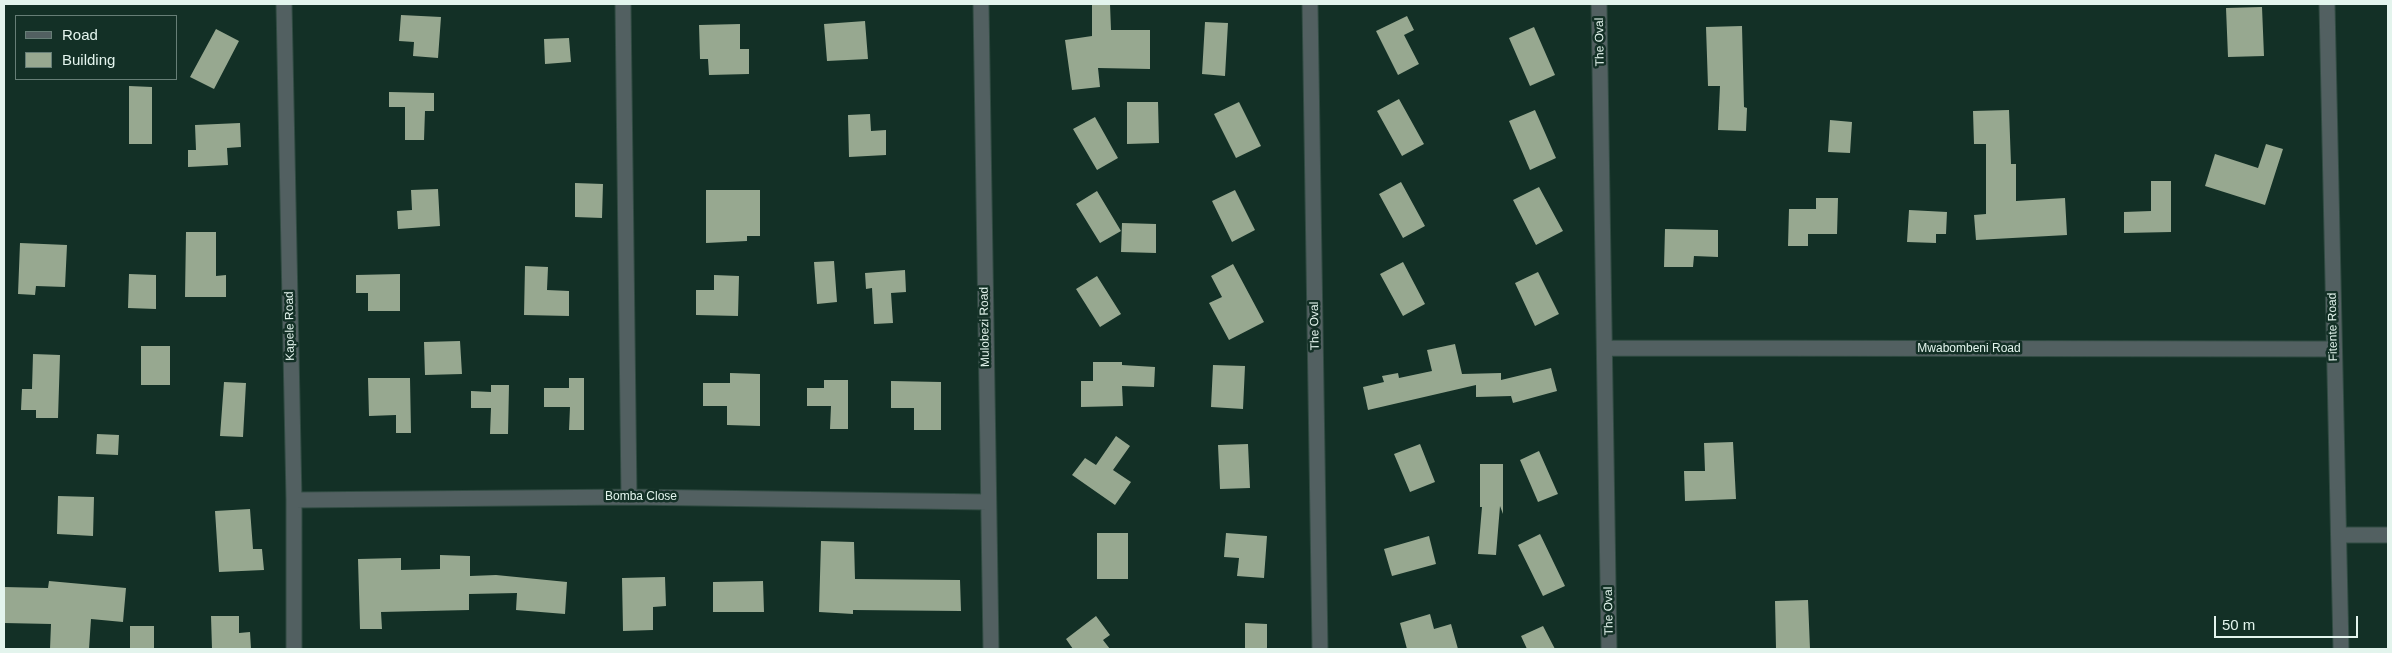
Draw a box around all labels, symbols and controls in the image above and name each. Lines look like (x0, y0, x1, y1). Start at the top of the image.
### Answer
legend (15, 15, 178, 80)
street label: The Oval (1592, 18, 1608, 66)
text: Road (62, 26, 98, 43)
text: Building (62, 51, 115, 68)
street label: Mulobezi Road (977, 287, 993, 367)
street label: Kapele Road (282, 291, 298, 361)
street label: Fitente Road (2325, 293, 2341, 361)
street label: The Oval (1307, 302, 1323, 350)
street label: Mwabombeni Road (1917, 342, 2021, 356)
street label: Bomba Close (605, 490, 677, 504)
street label: The Oval (1601, 587, 1617, 635)
scale bar (2217, 606, 2361, 638)
text: 50 m (2222, 616, 2255, 633)

